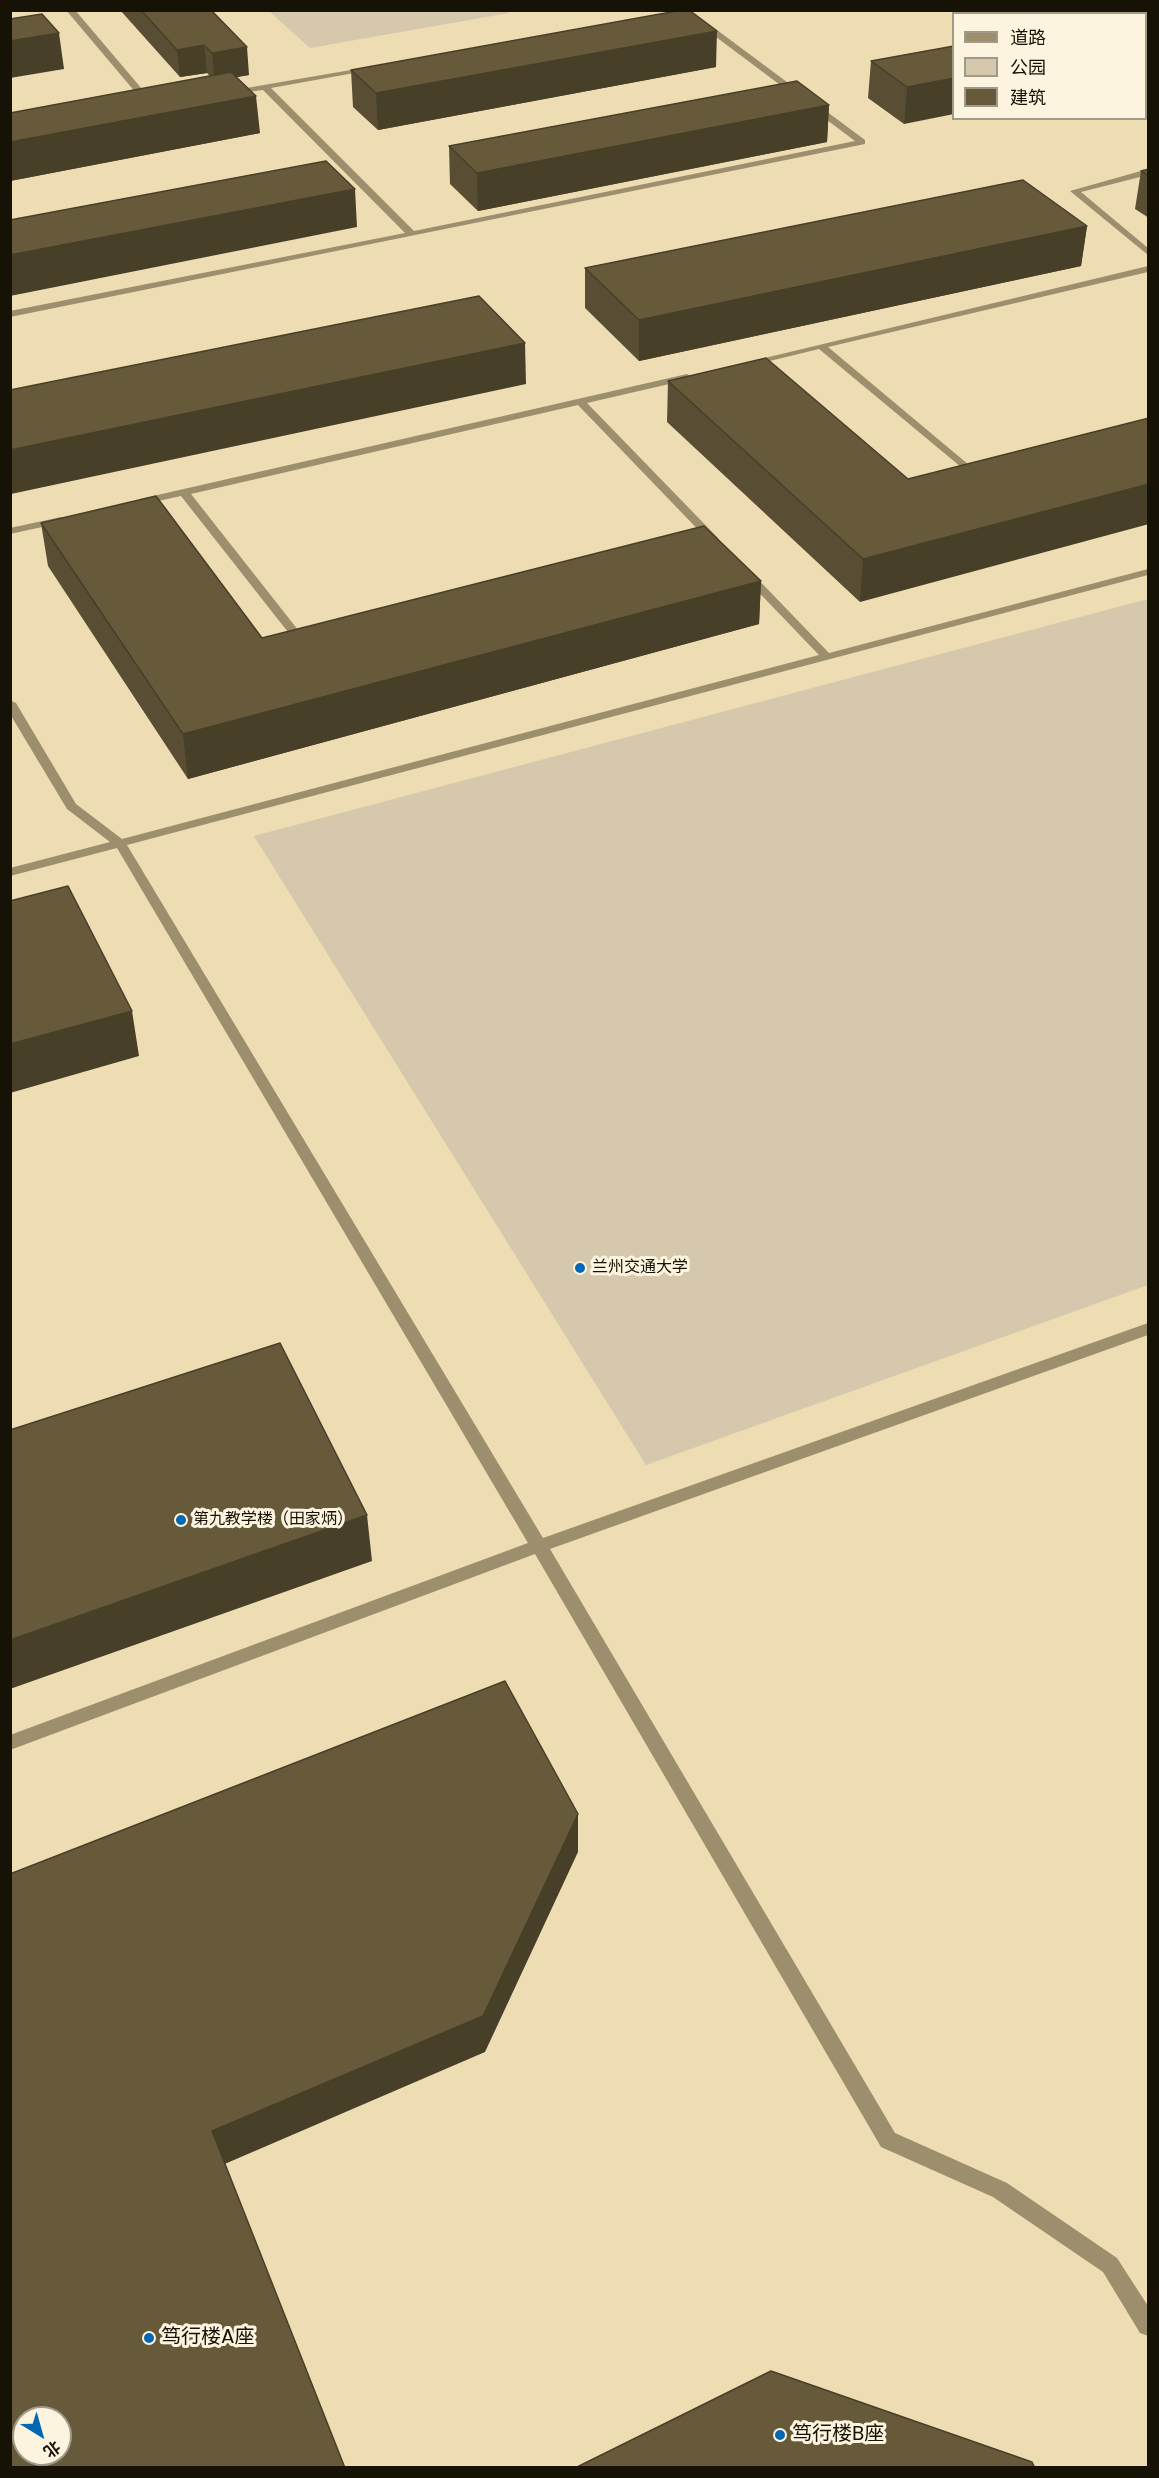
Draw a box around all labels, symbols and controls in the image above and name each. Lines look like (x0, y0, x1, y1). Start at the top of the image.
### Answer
legend (952, 12, 1147, 120)
text: 道路 (1010, 25, 1046, 50)
text: 公园 (1010, 55, 1046, 80)
text: 建筑 (1010, 85, 1046, 110)
place label: 兰州交通大学 (592, 1258, 688, 1278)
marker: 兰州交通大学 (573, 1261, 587, 1275)
place label: 第九教学楼（田家炳） (193, 1510, 353, 1530)
marker: 第九教学楼（田家炳） (174, 1513, 188, 1527)
place label: 笃行楼A座 (161, 2326, 254, 2350)
marker: 笃行楼A座 (142, 2331, 156, 2345)
north arrow (12, 2406, 72, 2466)
place label: 笃行楼B座 (792, 2423, 884, 2447)
marker: 笃行楼B座 (773, 2428, 787, 2442)
text: 北 (39, 2435, 65, 2463)

